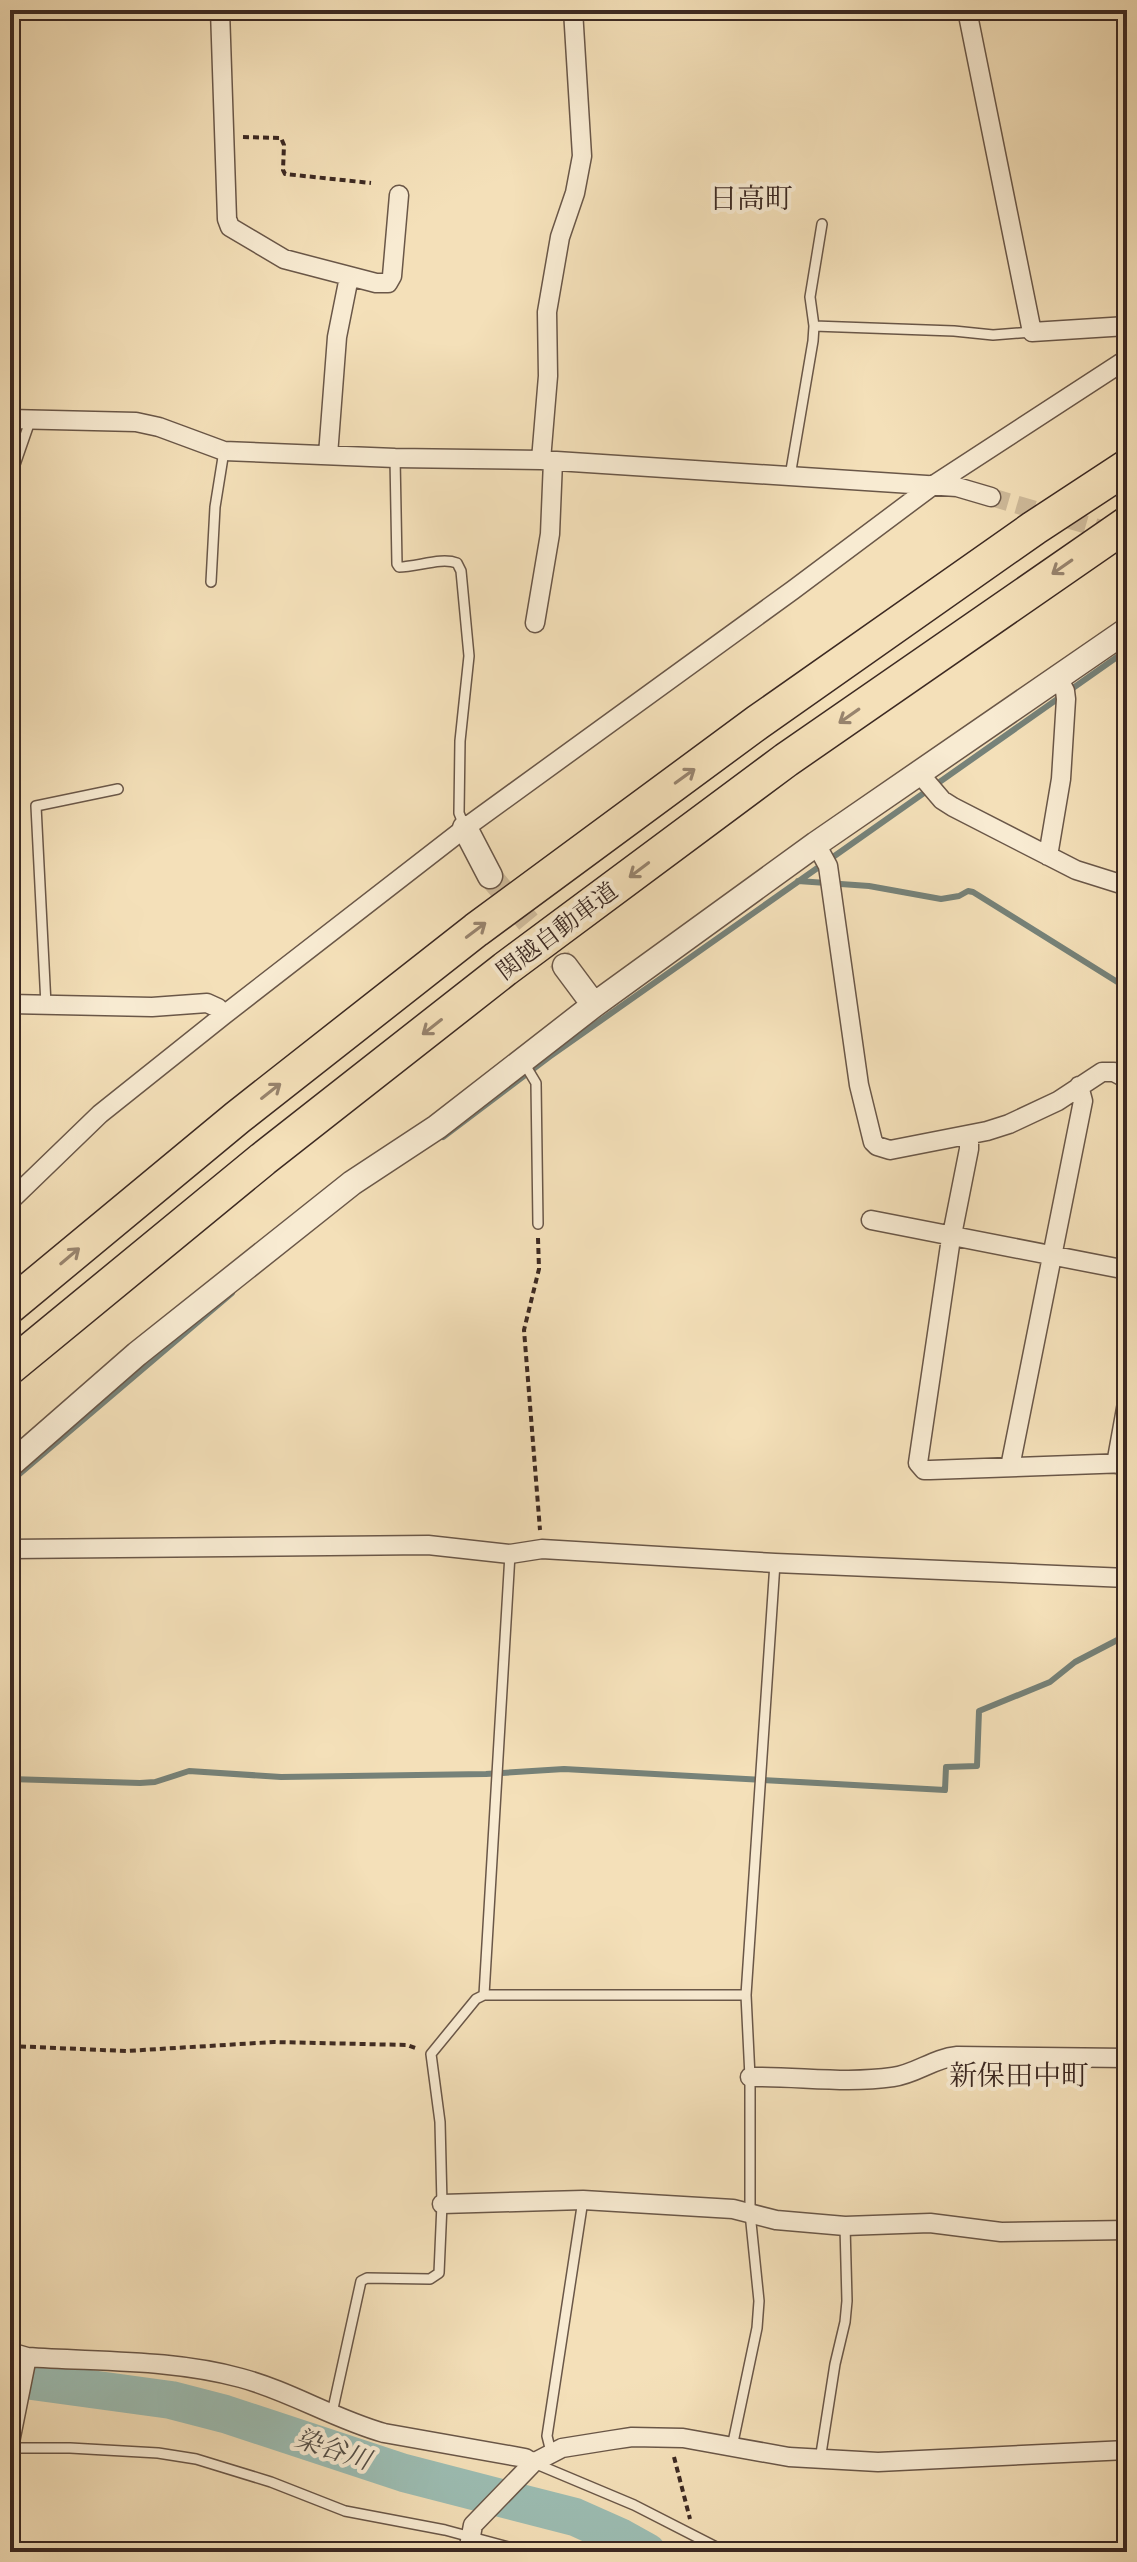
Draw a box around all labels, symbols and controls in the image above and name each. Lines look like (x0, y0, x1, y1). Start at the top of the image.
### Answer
district label: 日高町 (709, 183, 793, 218)
one-way arrow (1051, 559, 1073, 575)
one-way arrow (839, 707, 860, 724)
one-way arrow (673, 768, 695, 784)
one-way arrow (629, 861, 650, 878)
street label: 関越自動車道 (491, 876, 625, 988)
one-way arrow (465, 922, 486, 939)
one-way arrow (422, 1018, 443, 1035)
one-way arrow (260, 1082, 281, 1100)
one-way arrow (59, 1247, 80, 1265)
district label: 新保田中町 (949, 2060, 1089, 2095)
water label: 染谷川 (290, 2423, 378, 2479)

